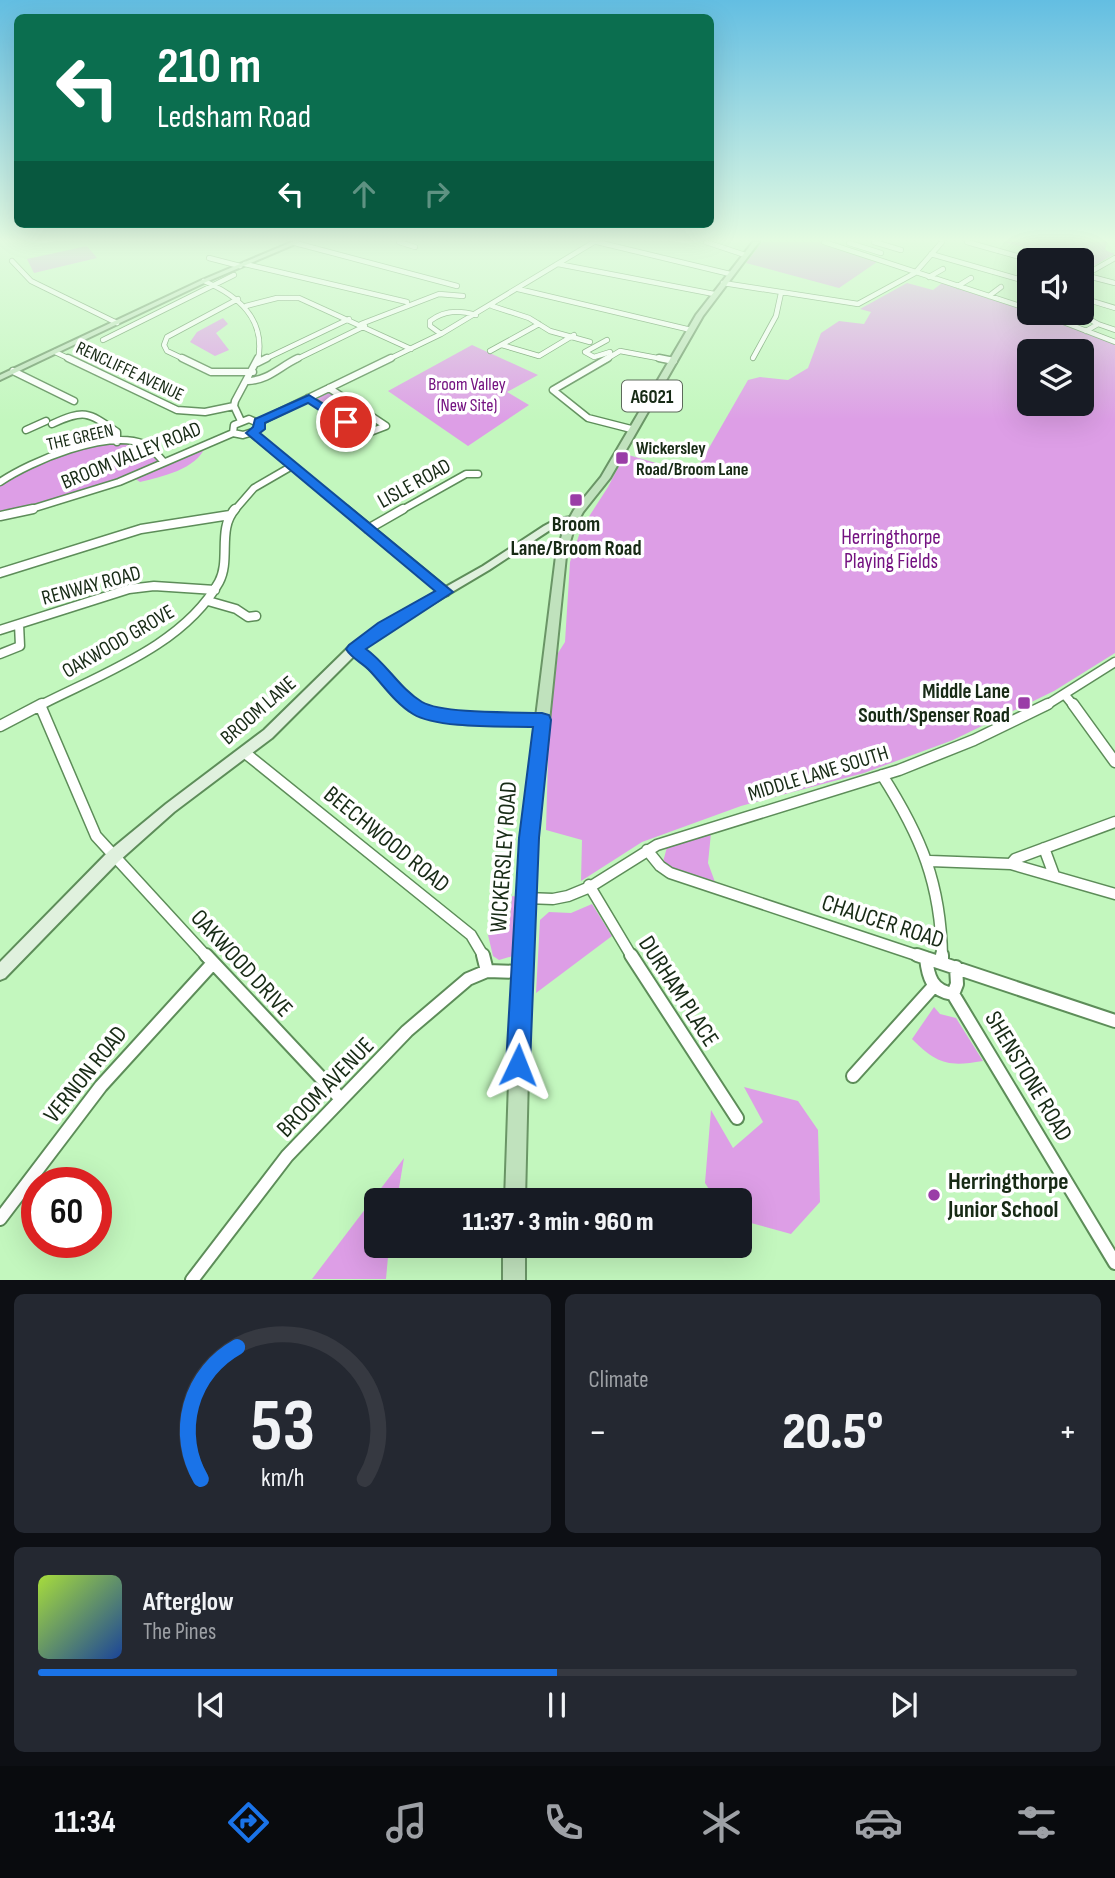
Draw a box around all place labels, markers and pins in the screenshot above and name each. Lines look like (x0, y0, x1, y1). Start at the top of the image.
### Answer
pin (316, 392, 376, 452)
place label: Wickersley Road/Broom Lane (636, 438, 748, 480)
marker: Wickersley Road/Broom Lane (614, 450, 630, 466)
marker: Broom Lane/Broom Road (568, 492, 584, 508)
place label: Broom Lane/Broom Road (510, 512, 642, 561)
place label: Middle Lane South/Spenser Road (858, 679, 1010, 728)
marker: Middle Lane South/Spenser Road (1016, 695, 1032, 711)
place label: Herringthorpe Junior School (947, 1167, 1069, 1224)
marker: Herringthorpe Junior School (926, 1187, 942, 1203)

